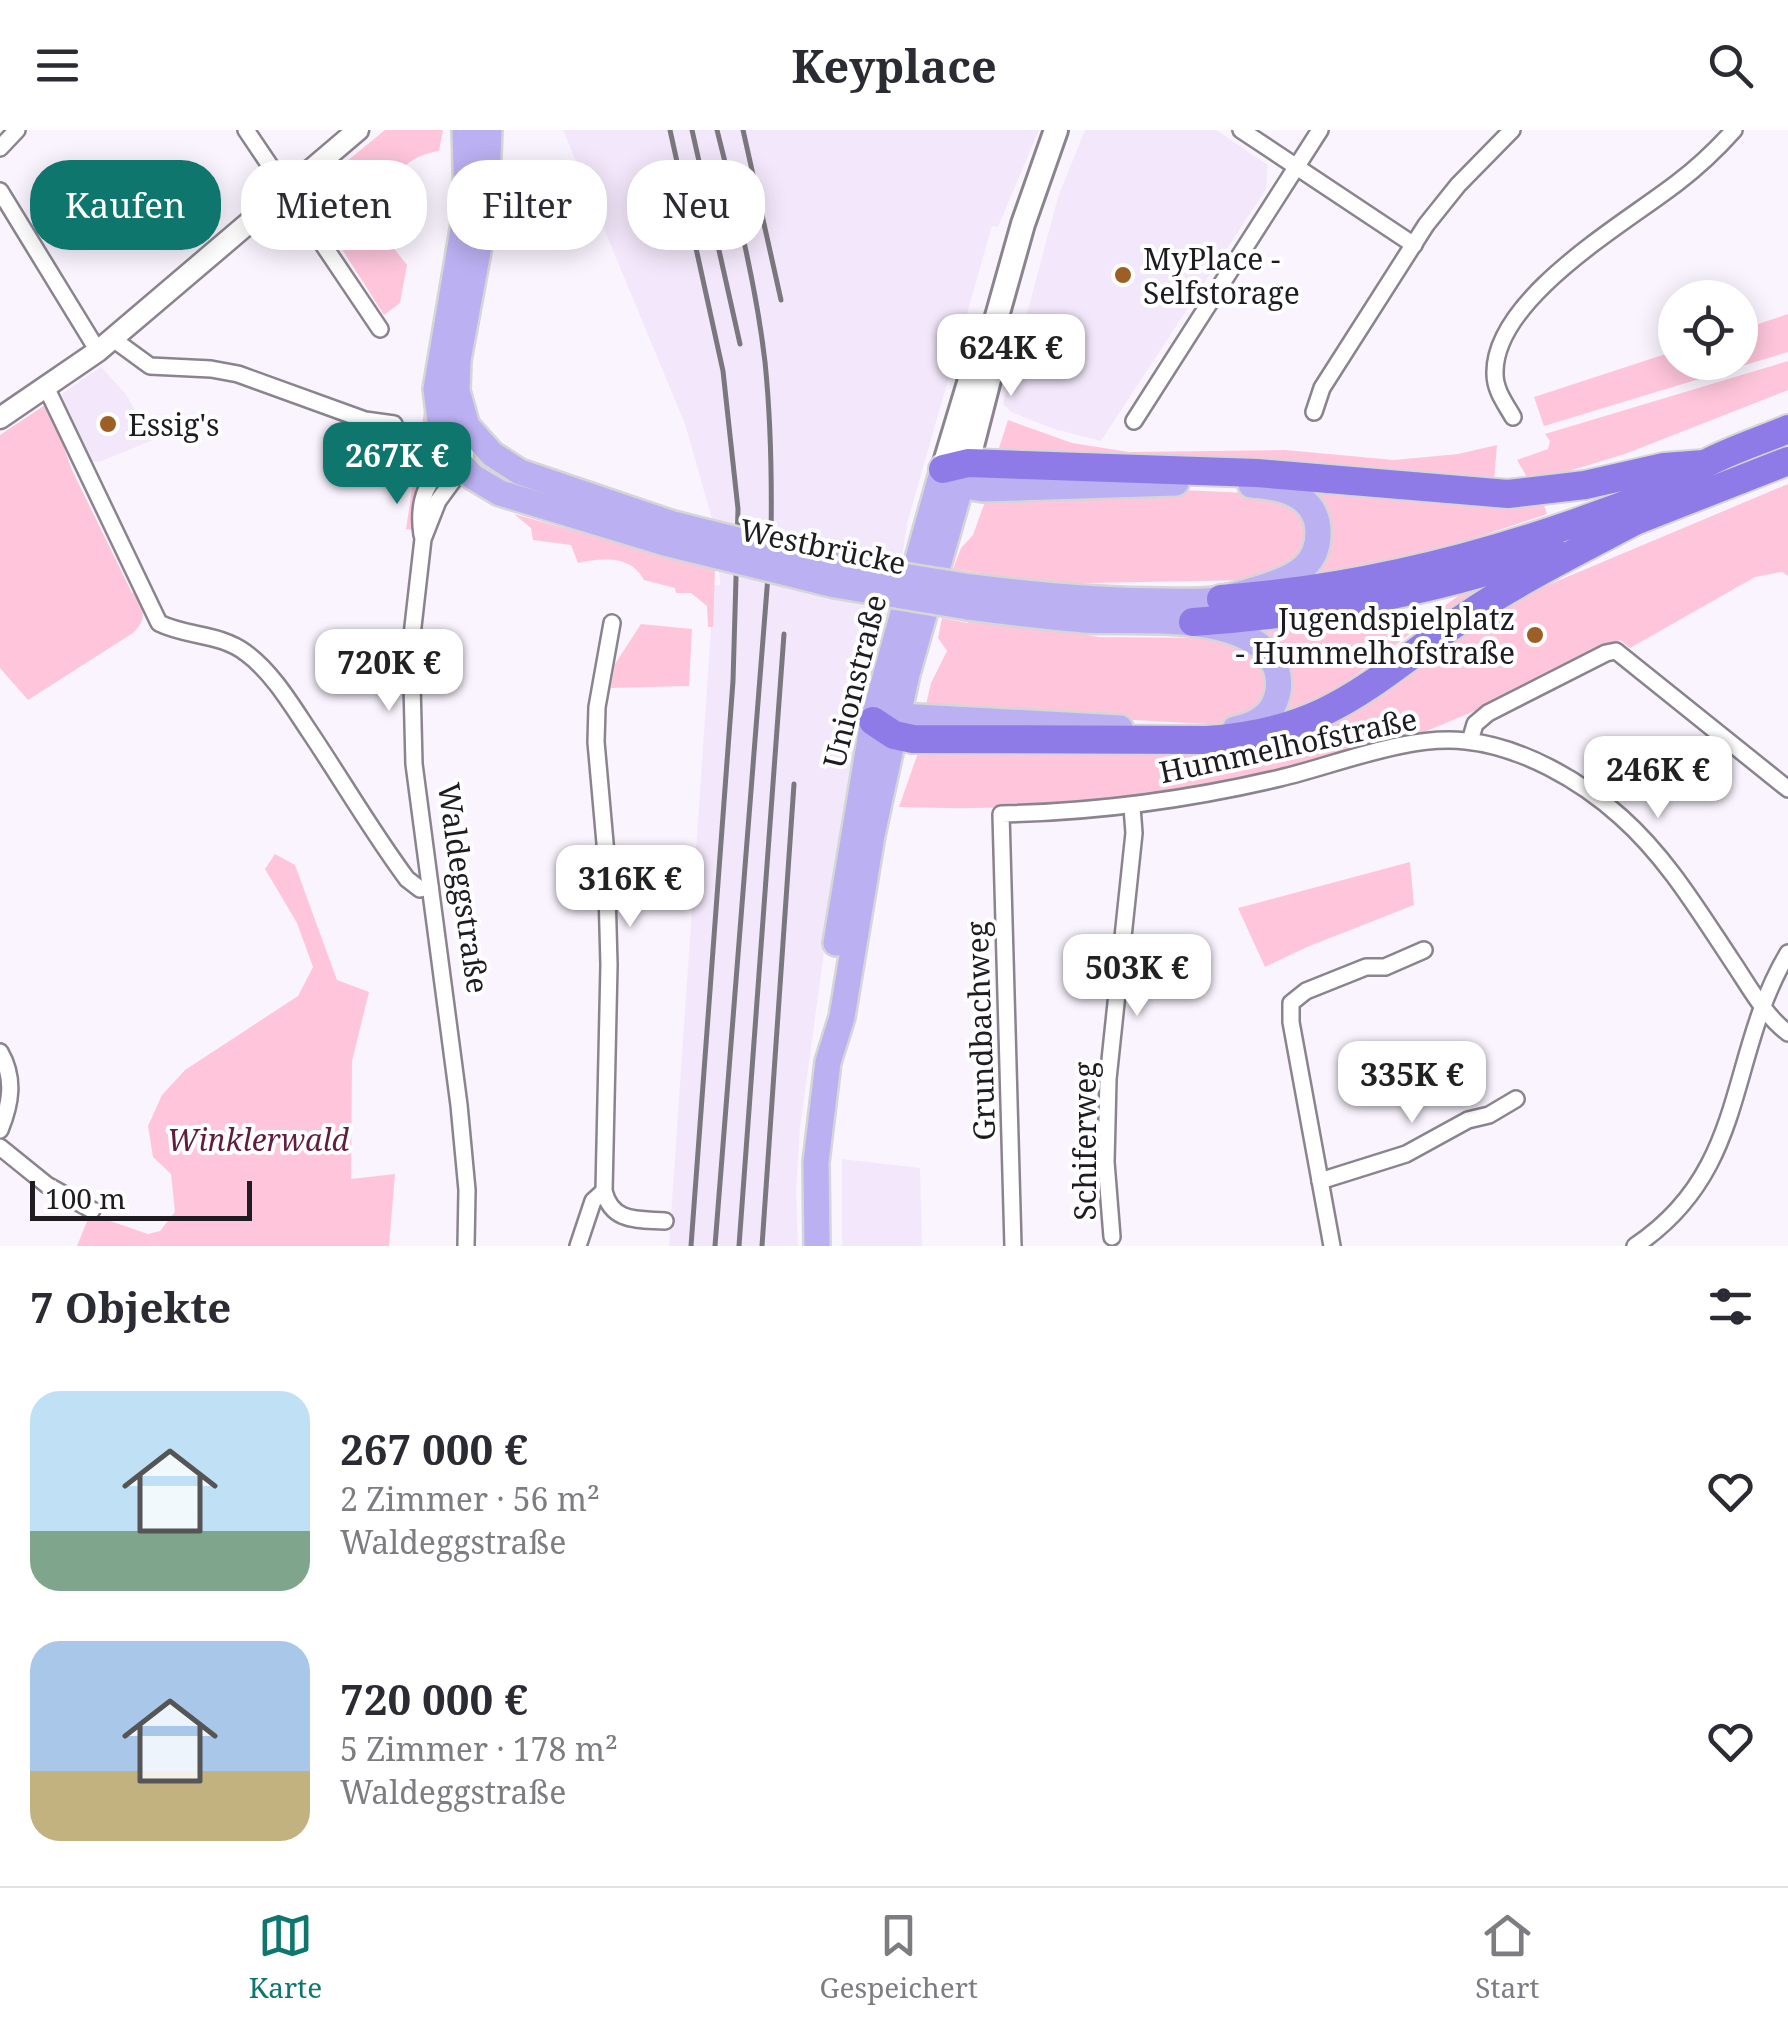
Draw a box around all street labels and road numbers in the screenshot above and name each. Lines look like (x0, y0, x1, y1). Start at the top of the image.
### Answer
street label: Westbrücke (736, 508, 910, 584)
street label: Unionstraße (813, 590, 895, 772)
street label: Hummelhofstraße (1155, 698, 1421, 792)
street label: Waldeggstraße (429, 780, 499, 996)
street label: Grundbachweg (956, 921, 1004, 1141)
street label: Schiferweg (1064, 1061, 1105, 1221)

